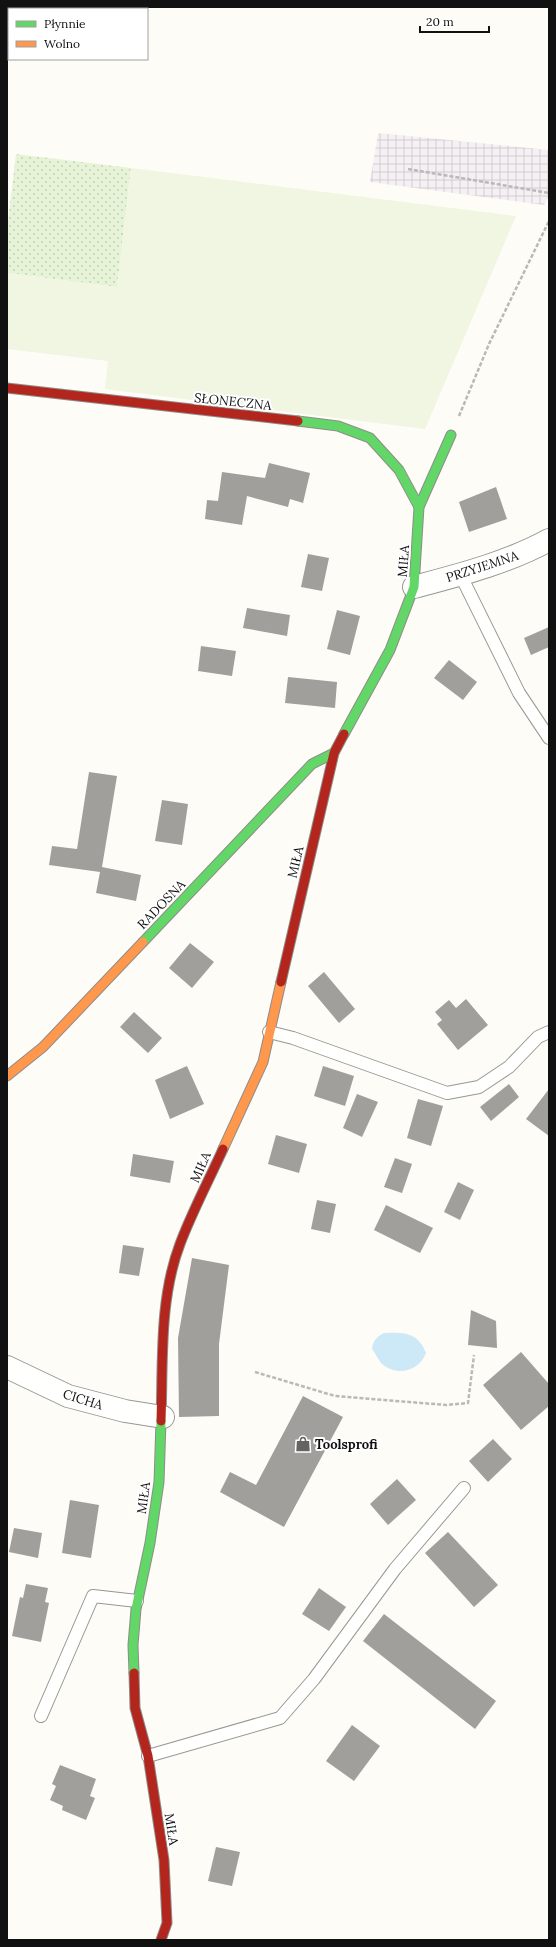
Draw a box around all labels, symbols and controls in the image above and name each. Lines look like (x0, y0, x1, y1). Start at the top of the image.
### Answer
legend (8, 8, 148, 60)
scale bar (420, 8, 489, 34)
text: 20 m (426, 14, 454, 29)
text: Płynnie (44, 16, 86, 31)
text: Wolno (44, 36, 80, 51)
street label: SŁONECZNA (193, 389, 273, 414)
street label: MIŁA (394, 544, 413, 578)
street label: PRZYJEMNA (444, 547, 521, 586)
street label: MIŁA (284, 844, 308, 880)
street label: RADOSNA (134, 875, 190, 933)
street label: MIŁA (186, 1148, 215, 1185)
street label: CICHA (61, 1385, 106, 1414)
shop icon: Toolsprofi (294, 1435, 312, 1453)
place label: Toolsprofi (315, 1436, 378, 1453)
street label: MIŁA (133, 1480, 154, 1515)
street label: MIŁA (161, 1812, 183, 1847)

